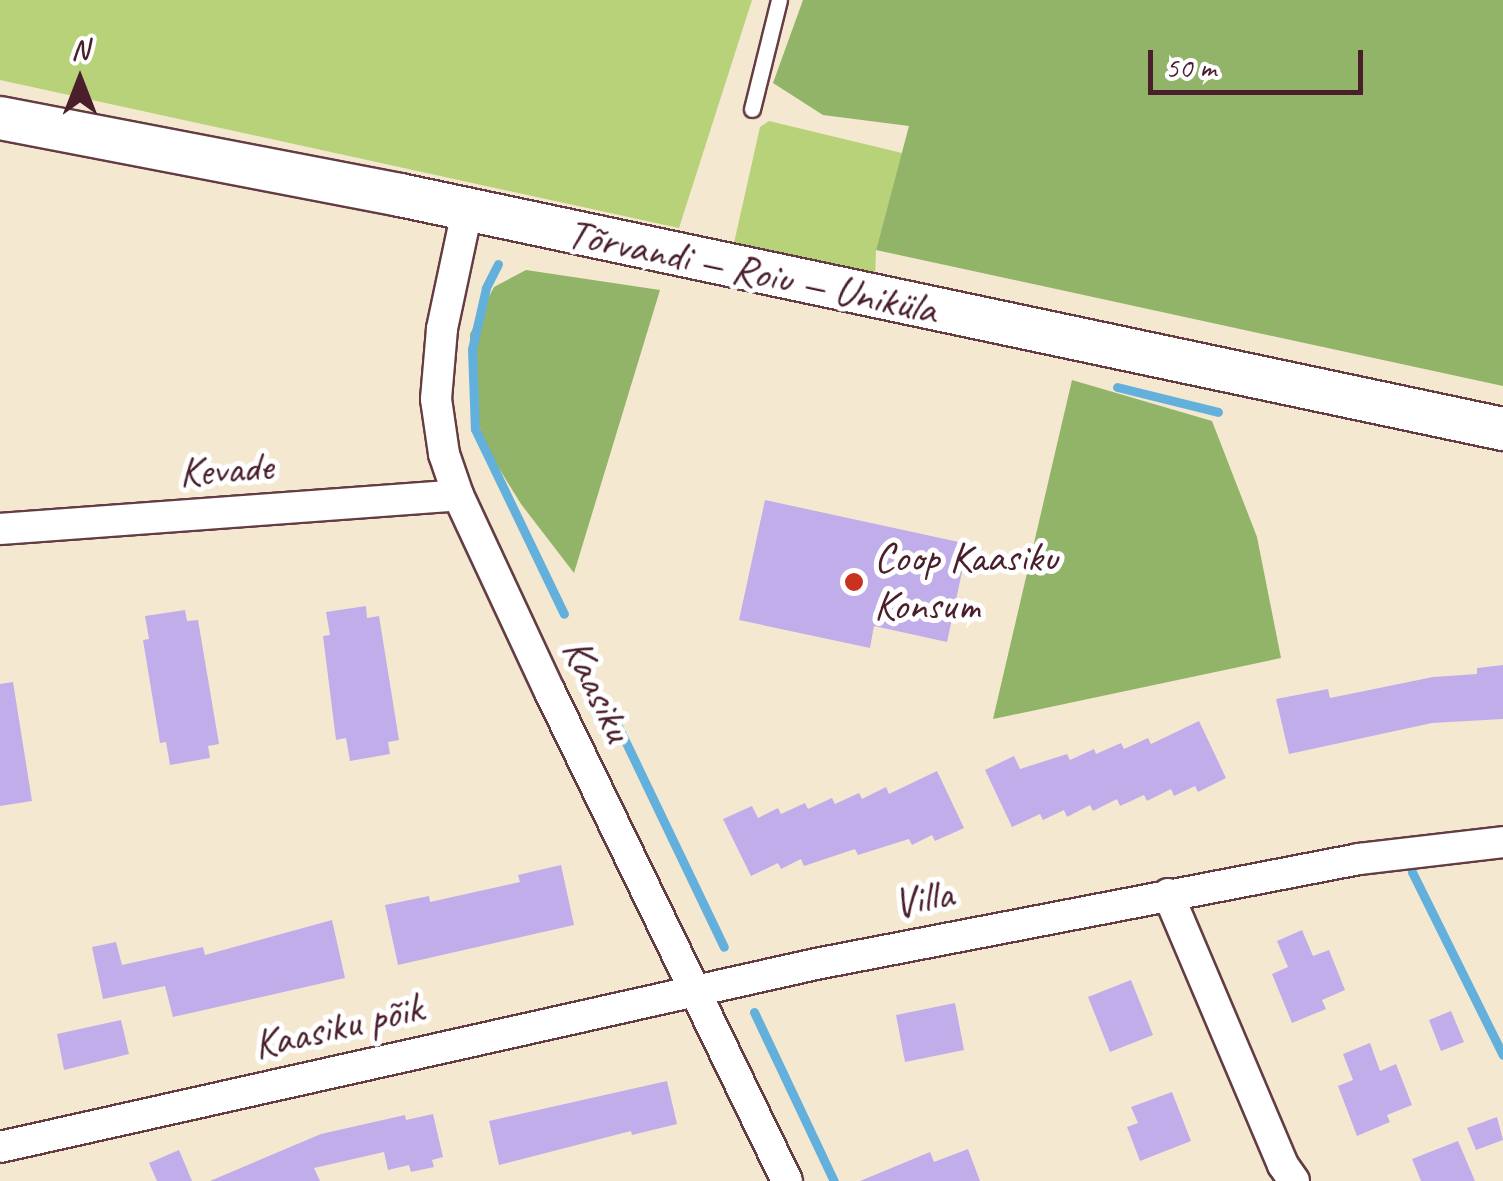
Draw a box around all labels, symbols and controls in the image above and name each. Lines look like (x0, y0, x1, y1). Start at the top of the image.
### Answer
north arrow (30, 30, 130, 130)
scale bar (1153, 30, 1368, 92)
text: N (71, 32, 89, 67)
text: 50 m (1165, 48, 1216, 86)
street label: Tõrvandi — Roiu — Uniküla (563, 208, 941, 336)
street label: Kevade (177, 442, 275, 498)
place label: Coop Kaasiku Konsum (874, 533, 1057, 632)
marker: Coop Kaasiku Konsum (843, 571, 865, 593)
street label: Kaasiku (551, 631, 643, 749)
street label: Villa (889, 869, 957, 929)
street label: Kaasiku põik (249, 983, 427, 1071)

